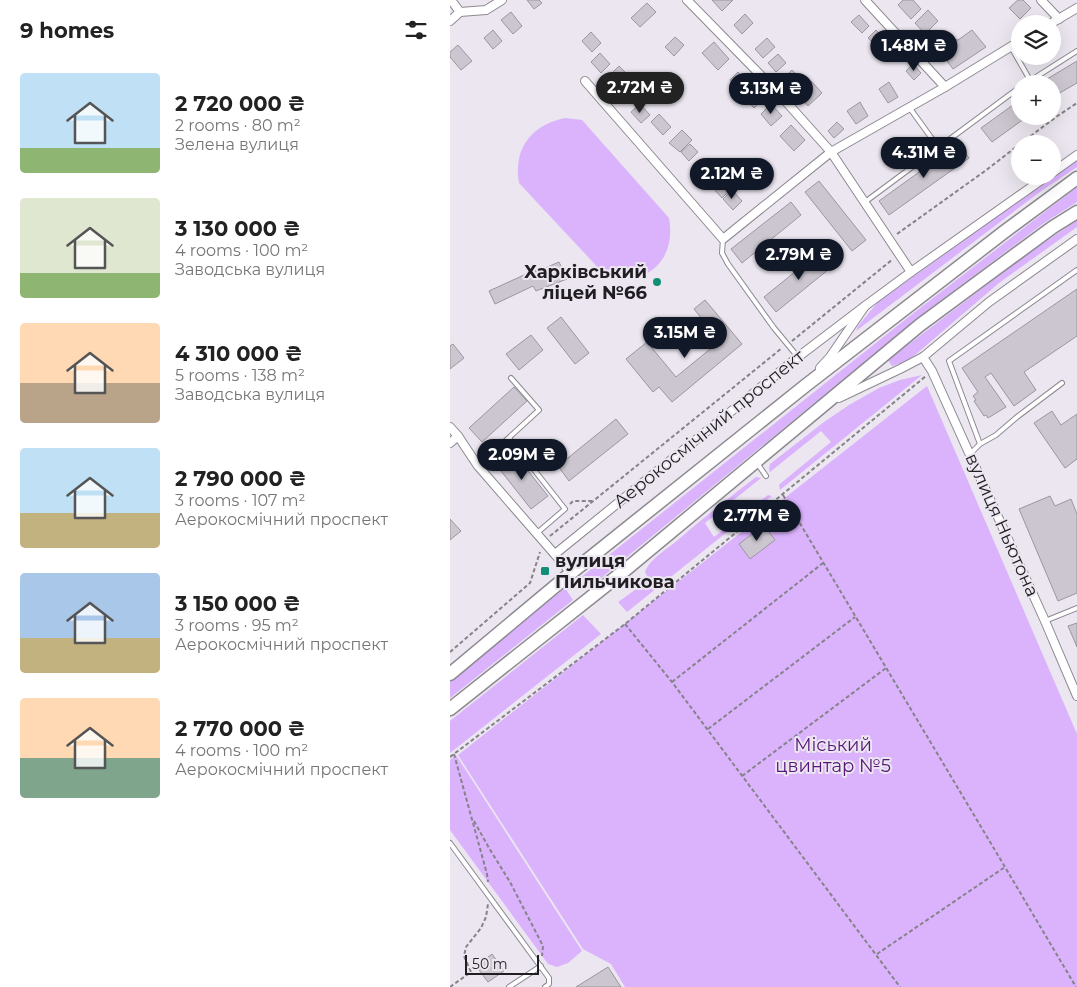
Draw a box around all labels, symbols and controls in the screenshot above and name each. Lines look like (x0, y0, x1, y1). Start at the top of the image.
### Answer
map controls (1011, 15, 1061, 185)
button: layers (1011, 15, 1061, 65)
icon: filters (402, 16, 430, 44)
text: 9 homes (20, 18, 114, 43)
pin: 1.48M ₴ (868, 30, 960, 72)
text: 1.48M ₴ (881, 36, 947, 55)
pin: 2.72M ₴ (594, 72, 686, 114)
pin: 3.13M ₴ (725, 72, 817, 115)
button: + (1011, 75, 1061, 125)
text: 2.72M ₴ (607, 78, 673, 97)
text: 3.13M ₴ (740, 79, 802, 98)
text: 2 720 000 ₴ (175, 91, 305, 116)
icon: home (60, 93, 120, 153)
text: 2 rooms · 80 m² (175, 116, 301, 135)
text: Зелена вулиця (175, 135, 299, 154)
button: − (1011, 135, 1061, 185)
pin: 4.31M ₴ (878, 136, 970, 179)
text: 4.31M ₴ (892, 143, 956, 162)
pin: 2.12M ₴ (686, 158, 778, 200)
text: 2.12M ₴ (701, 164, 763, 183)
text: 3 130 000 ₴ (175, 216, 300, 241)
icon: home (60, 218, 120, 278)
pin: 2.79M ₴ (753, 238, 845, 281)
text: 4 rooms · 100 m² (175, 241, 308, 260)
text: 2.79M ₴ (766, 245, 832, 264)
text: Заводська вулиця (175, 260, 325, 279)
place label: Харківський ліцей №66 (524, 261, 648, 304)
marker: Харківський ліцей №66 (651, 276, 663, 288)
pin: 3.15M ₴ (639, 316, 731, 359)
text: 3.15M ₴ (654, 323, 716, 342)
text: 4 310 000 ₴ (175, 341, 302, 366)
icon: home (60, 343, 120, 403)
street label: Аерокосмічний проспект (609, 345, 809, 513)
text: 5 rooms · 138 m² (175, 366, 305, 385)
text: Заводська вулиця (175, 385, 325, 404)
pin: 2.09M ₴ (476, 438, 568, 481)
text: 2.09M ₴ (488, 445, 556, 464)
street label: вулиця Ньютона (961, 450, 1043, 600)
text: 2 790 000 ₴ (175, 466, 306, 491)
icon: home (60, 468, 120, 528)
text: 3 rooms · 107 m² (175, 491, 305, 510)
pin: 2.77M ₴ (711, 500, 803, 542)
text: 2.77M ₴ (724, 506, 790, 525)
text: Аерокосмічний проспект (175, 510, 388, 529)
place label: вулиця Пильчикова (555, 550, 675, 593)
marker: вулиця Пильчикова (539, 565, 551, 577)
text: 3 150 000 ₴ (175, 591, 300, 616)
icon: home (60, 593, 120, 653)
text: 3 rooms · 95 m² (175, 616, 299, 635)
text: Аерокосмічний проспект (175, 635, 388, 654)
text: 2 770 000 ₴ (175, 716, 305, 741)
icon: home (60, 718, 120, 778)
park label: Міський цвинтар №5 (775, 734, 891, 777)
text: 4 rooms · 100 m² (175, 741, 308, 760)
text: Аерокосмічний проспект (175, 760, 388, 779)
scale bar (465, 952, 539, 975)
text: 50 m (472, 955, 508, 973)

